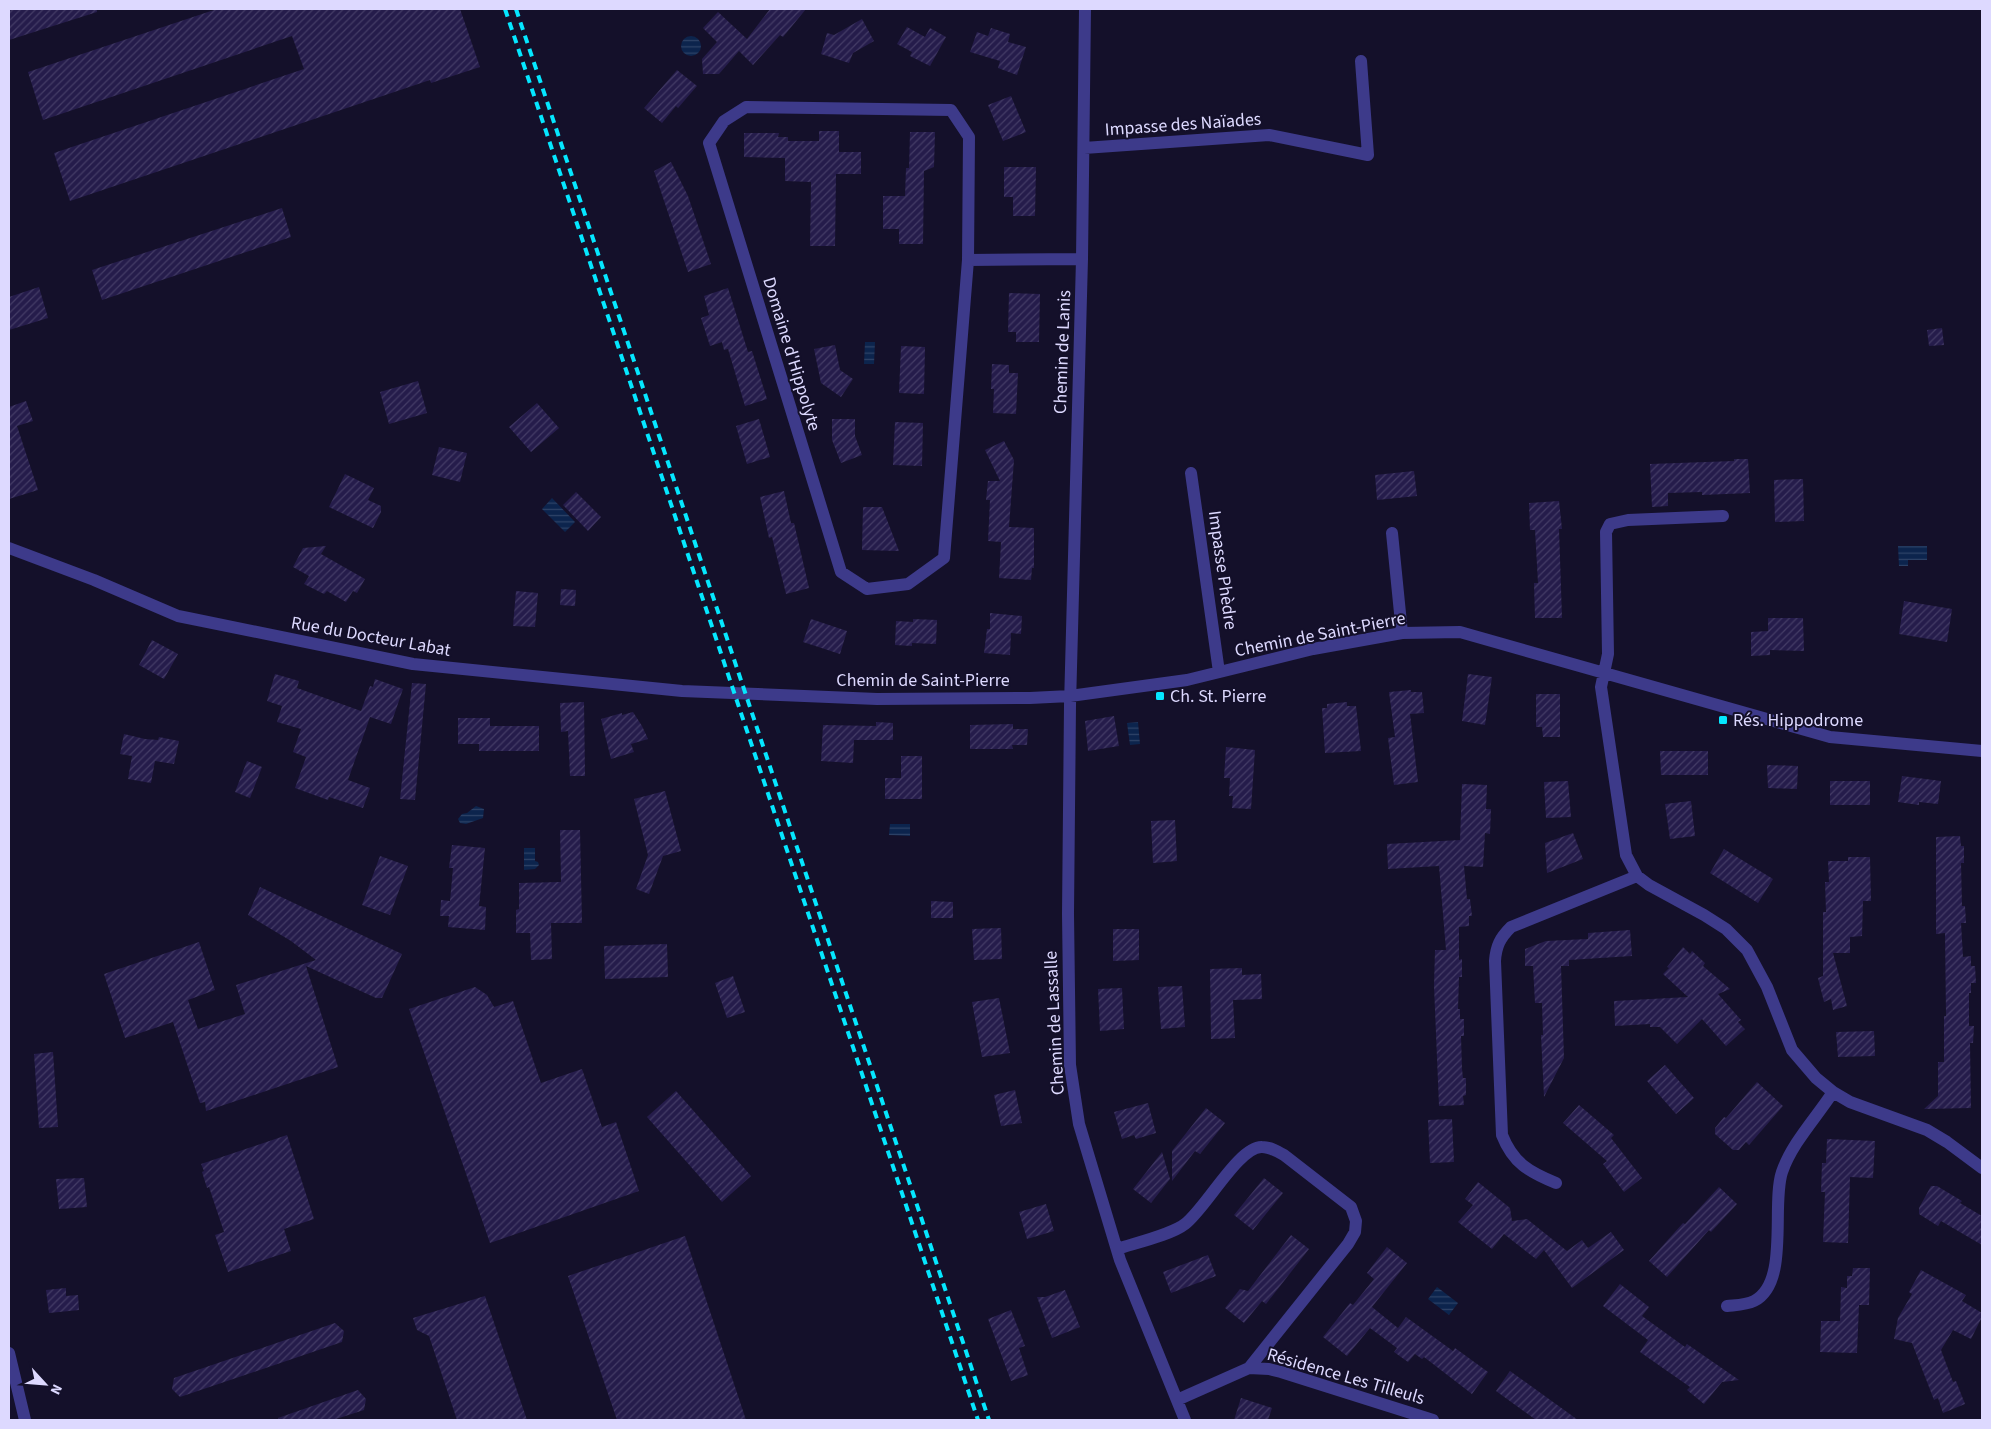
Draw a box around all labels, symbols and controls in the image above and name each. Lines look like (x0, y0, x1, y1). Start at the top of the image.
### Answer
street label: Impasse des Naïades (1104, 107, 1262, 142)
street label: Domaine d'Hippolyte (756, 274, 827, 434)
street label: Chemin de Lanis (1048, 290, 1077, 414)
street label: Impasse Phèdre (1202, 509, 1243, 631)
street label: Chemin de Saint-Pierre (1233, 606, 1408, 663)
street label: Rue du Docteur Labat (289, 610, 453, 663)
street label: Chemin de Saint-Pierre (836, 668, 1010, 693)
place label: Ch. St. Pierre (1170, 684, 1266, 709)
marker: Ch. St. Pierre (1154, 690, 1166, 702)
place label: Rés. Hippodrome (1733, 708, 1863, 733)
marker: Rés. Hippodrome (1717, 714, 1729, 726)
street label: Chemin de Lassalle (1038, 950, 1071, 1096)
street label: Résidence Les Tilleuls (1264, 1342, 1428, 1411)
north arrow (20, 1359, 70, 1409)
text: N (45, 1381, 67, 1398)

